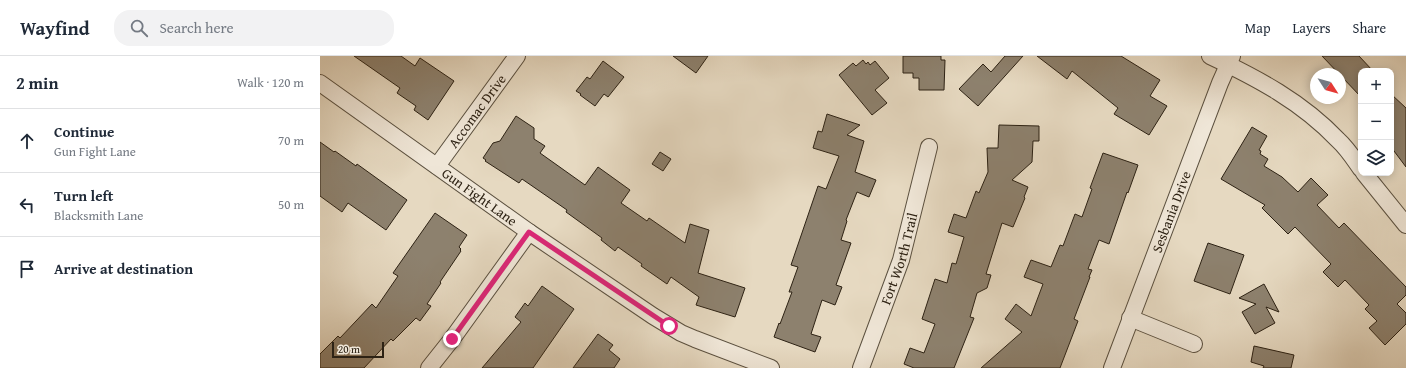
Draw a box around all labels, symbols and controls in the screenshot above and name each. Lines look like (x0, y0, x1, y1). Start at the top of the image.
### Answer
search box (114, 10, 394, 46)
text: Wayfind (20, 14, 90, 42)
icon: search (128, 17, 150, 39)
text: Search here (160, 17, 234, 38)
text: Map (1245, 18, 1271, 38)
text: Layers (1293, 18, 1331, 38)
text: Share (1353, 18, 1386, 38)
north arrow (1310, 68, 1346, 104)
map controls (1358, 68, 1394, 176)
button: + (1358, 68, 1394, 104)
text: 2 min (16, 70, 58, 95)
street label: Accomac Drive (443, 70, 511, 152)
text: Walk · 120 m (237, 73, 304, 92)
button: − (1358, 104, 1394, 140)
text: Continue (54, 121, 115, 142)
icon: ahead (16, 130, 38, 152)
text: 70 m (278, 131, 304, 150)
button: layers (1358, 140, 1394, 176)
text: Gun Fight Lane (54, 142, 136, 161)
street label: Gun Fight Lane (438, 163, 522, 231)
street label: Sesbania Drive (1147, 168, 1196, 256)
text: Turn left (54, 185, 113, 206)
icon: left (16, 194, 38, 216)
text: 50 m (278, 195, 304, 214)
text: Blacksmith Lane (54, 206, 143, 225)
street label: Fort Worth Trail (875, 210, 922, 307)
icon: arrive (16, 258, 38, 280)
text: Arrive at destination (54, 258, 193, 279)
route start (660, 317, 678, 335)
route end (443, 330, 461, 348)
scale bar (332, 340, 384, 359)
text: 20 m (338, 341, 360, 357)

